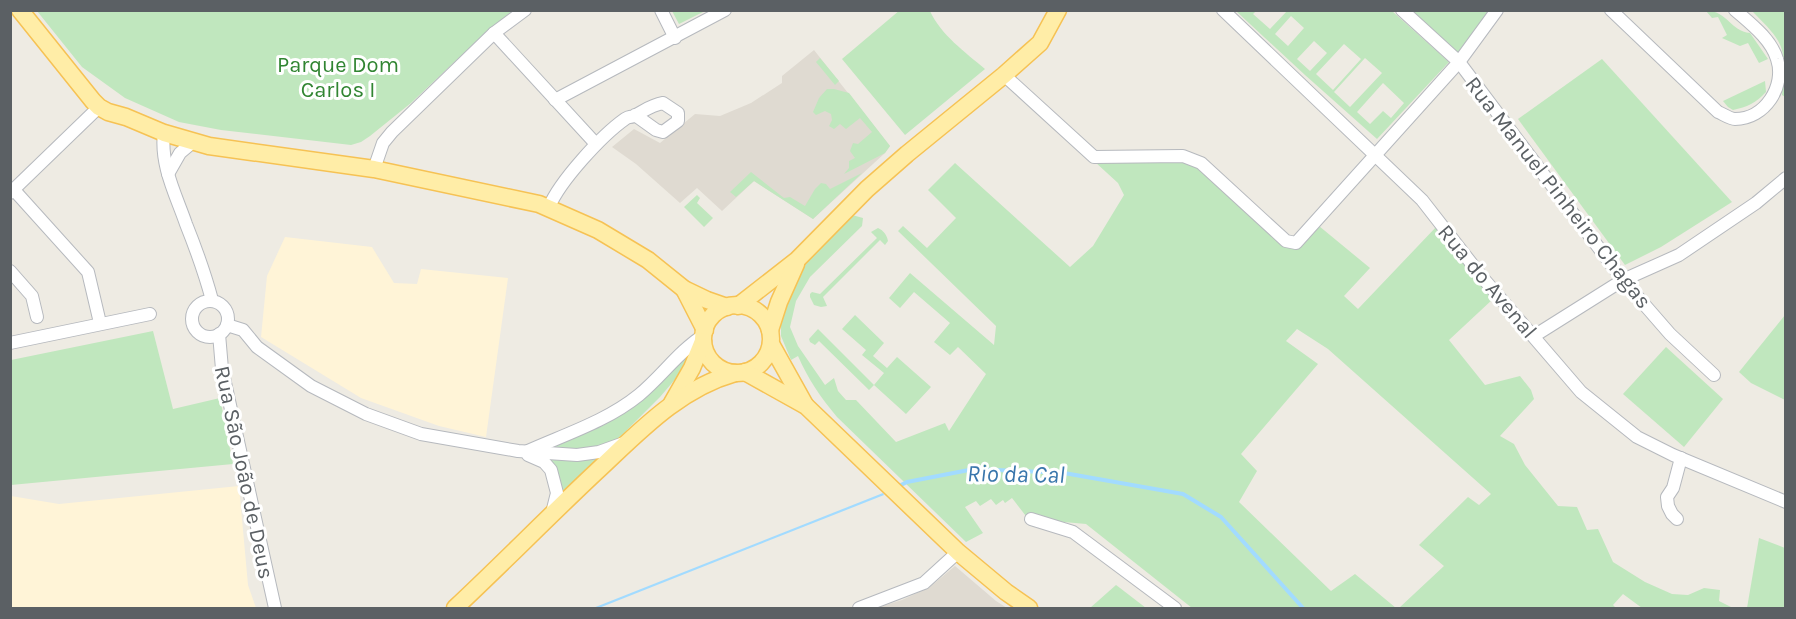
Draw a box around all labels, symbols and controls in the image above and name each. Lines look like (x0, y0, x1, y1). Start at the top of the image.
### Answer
park label: Parque Dom Carlos I (277, 52, 399, 103)
street label: Rua Manuel Pinheiro Chagas (1459, 71, 1657, 314)
street label: Rua do Avenal (1432, 219, 1542, 344)
street label: Rua São João de Deus (209, 363, 279, 581)
water label: Rio da Cal (967, 459, 1065, 489)

